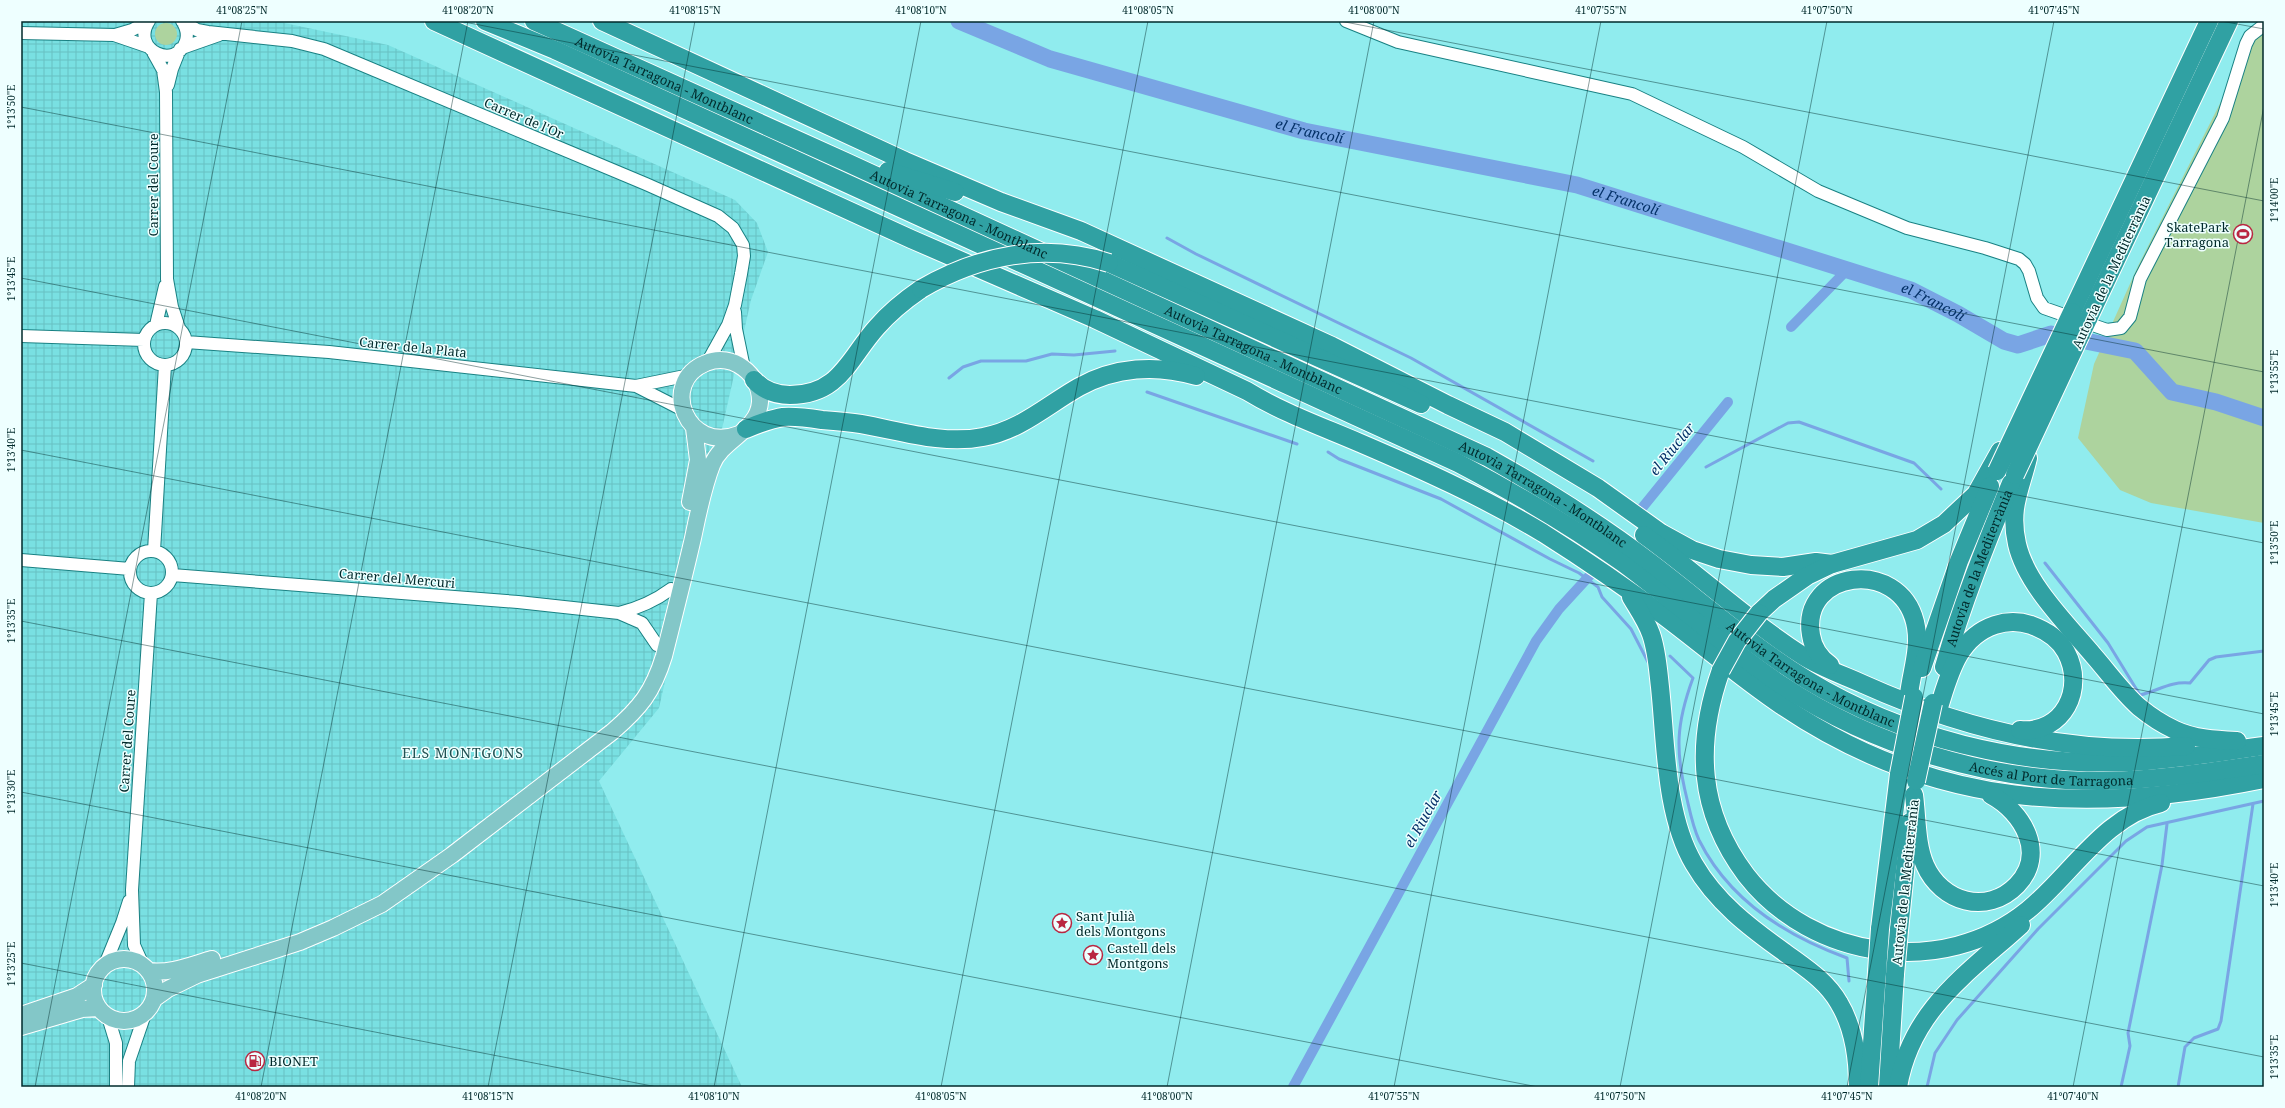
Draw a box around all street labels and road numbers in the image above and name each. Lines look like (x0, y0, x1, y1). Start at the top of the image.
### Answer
street label: Autovia Tarragona - Montblanc (572, 32, 756, 128)
street label: Carrer de l'Or (481, 93, 567, 143)
street label: Carrer del Coure (144, 133, 162, 237)
street label: Autovia Tarragona - Montblanc (867, 165, 1051, 263)
street label: Autovia de la Mediterrània (2068, 193, 2154, 351)
street label: Autovia Tarragona - Montblanc (1162, 301, 1345, 398)
street label: Carrer de la Plata (358, 332, 468, 362)
street label: Autovia Tarragona - Montblanc (1456, 436, 1631, 551)
street label: Autovia de la Mediterrània (1942, 487, 2016, 649)
street label: Carrer del Mercuri (338, 564, 456, 592)
street label: Autovia Tarragona - Montblanc (1723, 617, 1898, 731)
street label: Carrer del Coure (114, 689, 140, 793)
street label: Accés al Port de Tarragona (1968, 757, 2134, 790)
street label: Autovia de la Mediterrània (1887, 798, 1923, 966)

